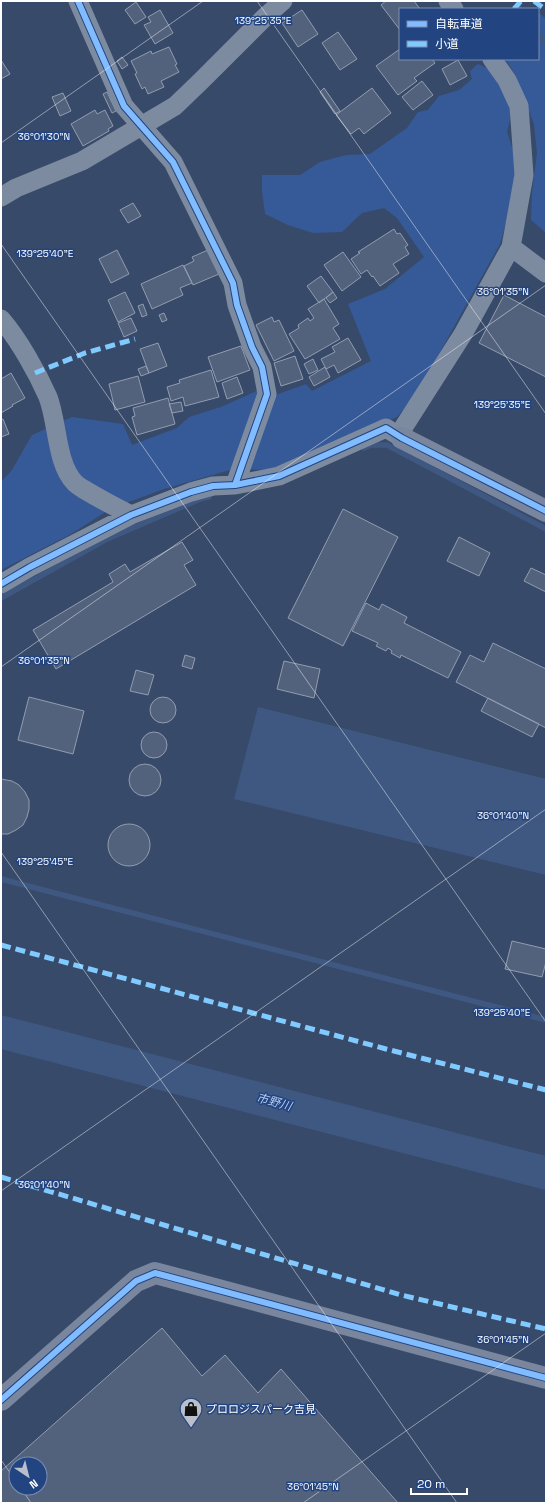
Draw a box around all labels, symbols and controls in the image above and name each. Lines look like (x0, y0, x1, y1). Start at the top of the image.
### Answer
legend (399, 8, 539, 60)
text: 139°25'35"E (235, 14, 292, 27)
text: 自転車道 (435, 16, 483, 32)
text: 小道 (435, 36, 459, 52)
text: 36°01'30"N (18, 130, 70, 143)
text: 139°25'40"E (17, 247, 74, 260)
text: 36°01'35"N (477, 285, 529, 298)
text: 139°25'35"E (474, 398, 531, 411)
text: 36°01'35"N (18, 654, 70, 667)
text: 36°01'40"N (477, 809, 529, 822)
text: 139°25'45"E (17, 855, 74, 868)
text: 139°25'40"E (474, 1006, 531, 1019)
water label: 市野川 (255, 1090, 295, 1115)
text: 36°01'40"N (18, 1178, 70, 1191)
text: 36°01'45"N (477, 1333, 529, 1346)
shop icon: プロロジスパーク吉見 (178, 1396, 204, 1429)
place label: プロロジスパーク吉見 (206, 1402, 316, 1416)
north arrow (8, 1456, 48, 1496)
scale bar (411, 1470, 467, 1496)
text: N (27, 1476, 41, 1492)
text: 20 m (417, 1476, 445, 1492)
text: 36°01'45"N (287, 1480, 339, 1493)

